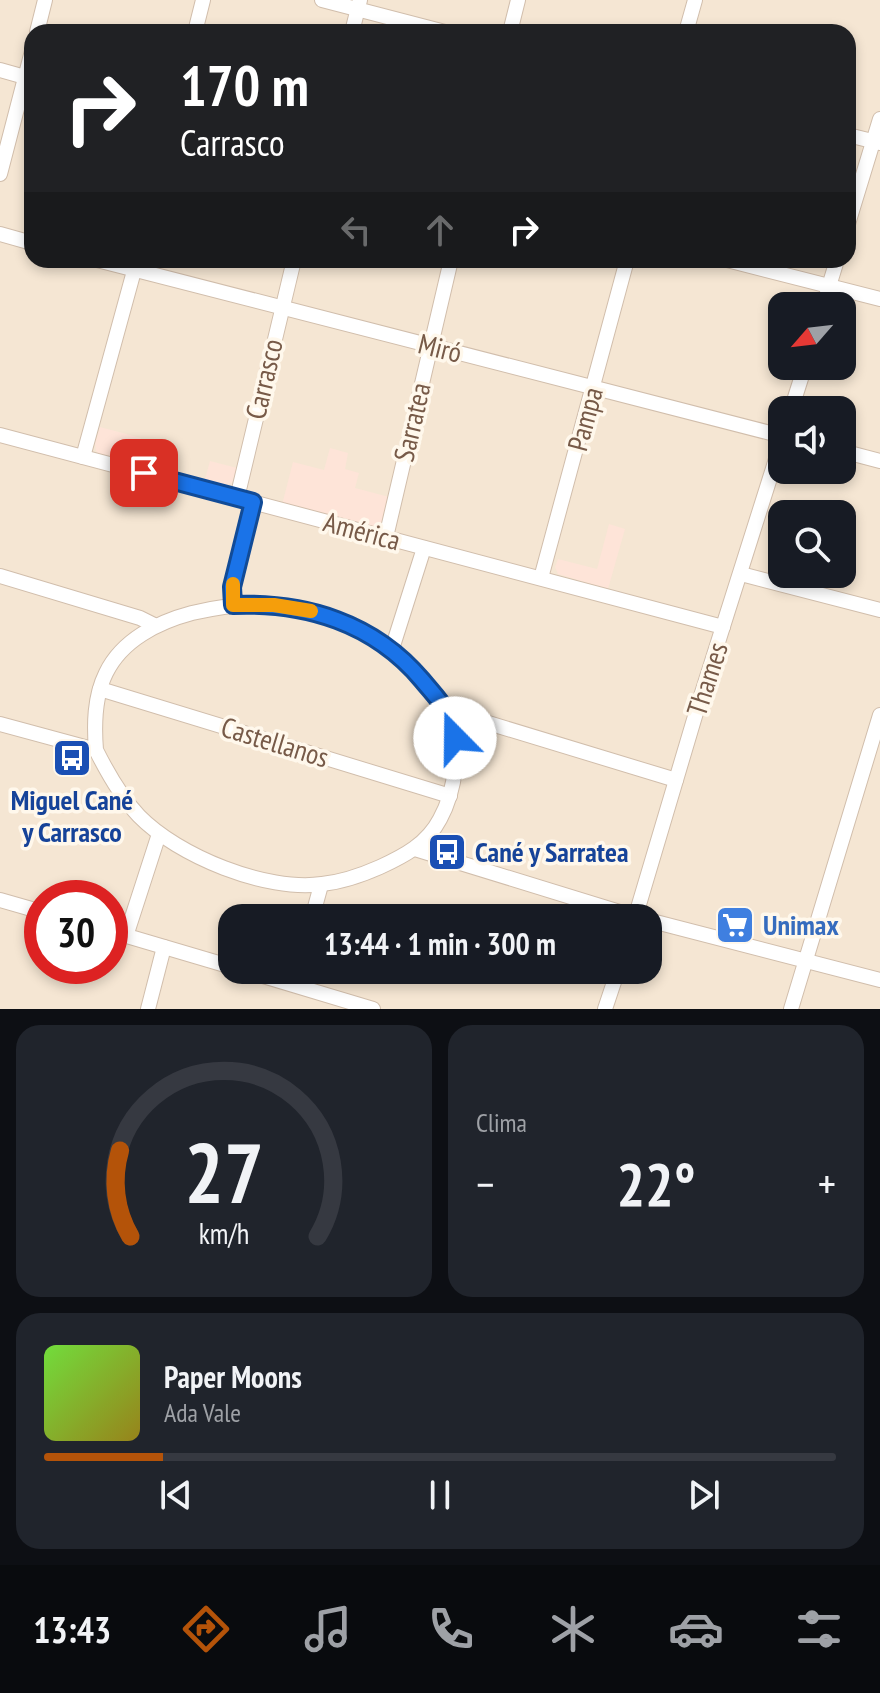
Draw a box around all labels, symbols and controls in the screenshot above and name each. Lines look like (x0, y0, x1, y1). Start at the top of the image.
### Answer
text: 170 m (180, 49, 309, 121)
icon: right (48, 56, 152, 160)
text: Carrasco (180, 119, 284, 166)
icon: left (334, 208, 378, 252)
icon: ahead (418, 208, 462, 252)
icon: right (502, 208, 546, 252)
north arrow (768, 292, 856, 380)
map controls (768, 292, 856, 588)
street label: Miró (414, 324, 466, 371)
street label: Carrasco (236, 335, 291, 423)
street label: Sarratea (384, 379, 439, 465)
street label: Pampa (558, 383, 611, 455)
button: sound (768, 396, 856, 484)
pin (110, 439, 178, 507)
icon: arrive (122, 451, 166, 495)
button: search (768, 500, 856, 588)
street label: América (320, 503, 405, 558)
street label: Thames (677, 637, 736, 720)
position arrow (413, 696, 497, 780)
street label: Castellanos (217, 708, 333, 775)
bus stop icon: Miguel Cané y Carrasco (51, 737, 93, 779)
place label: Miguel Cané y Carrasco (11, 781, 133, 850)
bus stop icon: Cané y Sarratea (426, 831, 468, 873)
place label: Cané y Sarratea (475, 833, 629, 870)
speed limit sign: 30 (24, 880, 128, 984)
supermarket icon: Unimax (714, 904, 756, 946)
place label: Unimax (763, 906, 839, 943)
text: 13:44 · 1 min · 300 m (324, 924, 556, 963)
text: Clima (476, 1106, 527, 1139)
text: 27 (184, 1118, 264, 1226)
text: 22° (616, 1145, 696, 1223)
text: − (476, 1155, 494, 1212)
text: + (818, 1155, 836, 1212)
text: km/h (199, 1215, 249, 1252)
text: Paper Moons (164, 1357, 302, 1396)
text: Ada Vale (164, 1396, 241, 1429)
icon: previous (154, 1473, 198, 1517)
icon: pause (418, 1473, 462, 1517)
icon: next (682, 1473, 726, 1517)
icon: directions (178, 1601, 234, 1657)
icon: music (300, 1601, 356, 1657)
icon: phone (423, 1601, 479, 1657)
icon: climate (545, 1601, 601, 1657)
icon: car (668, 1601, 724, 1657)
icon: filters (791, 1601, 847, 1657)
text: 13:43 (33, 1606, 111, 1653)

